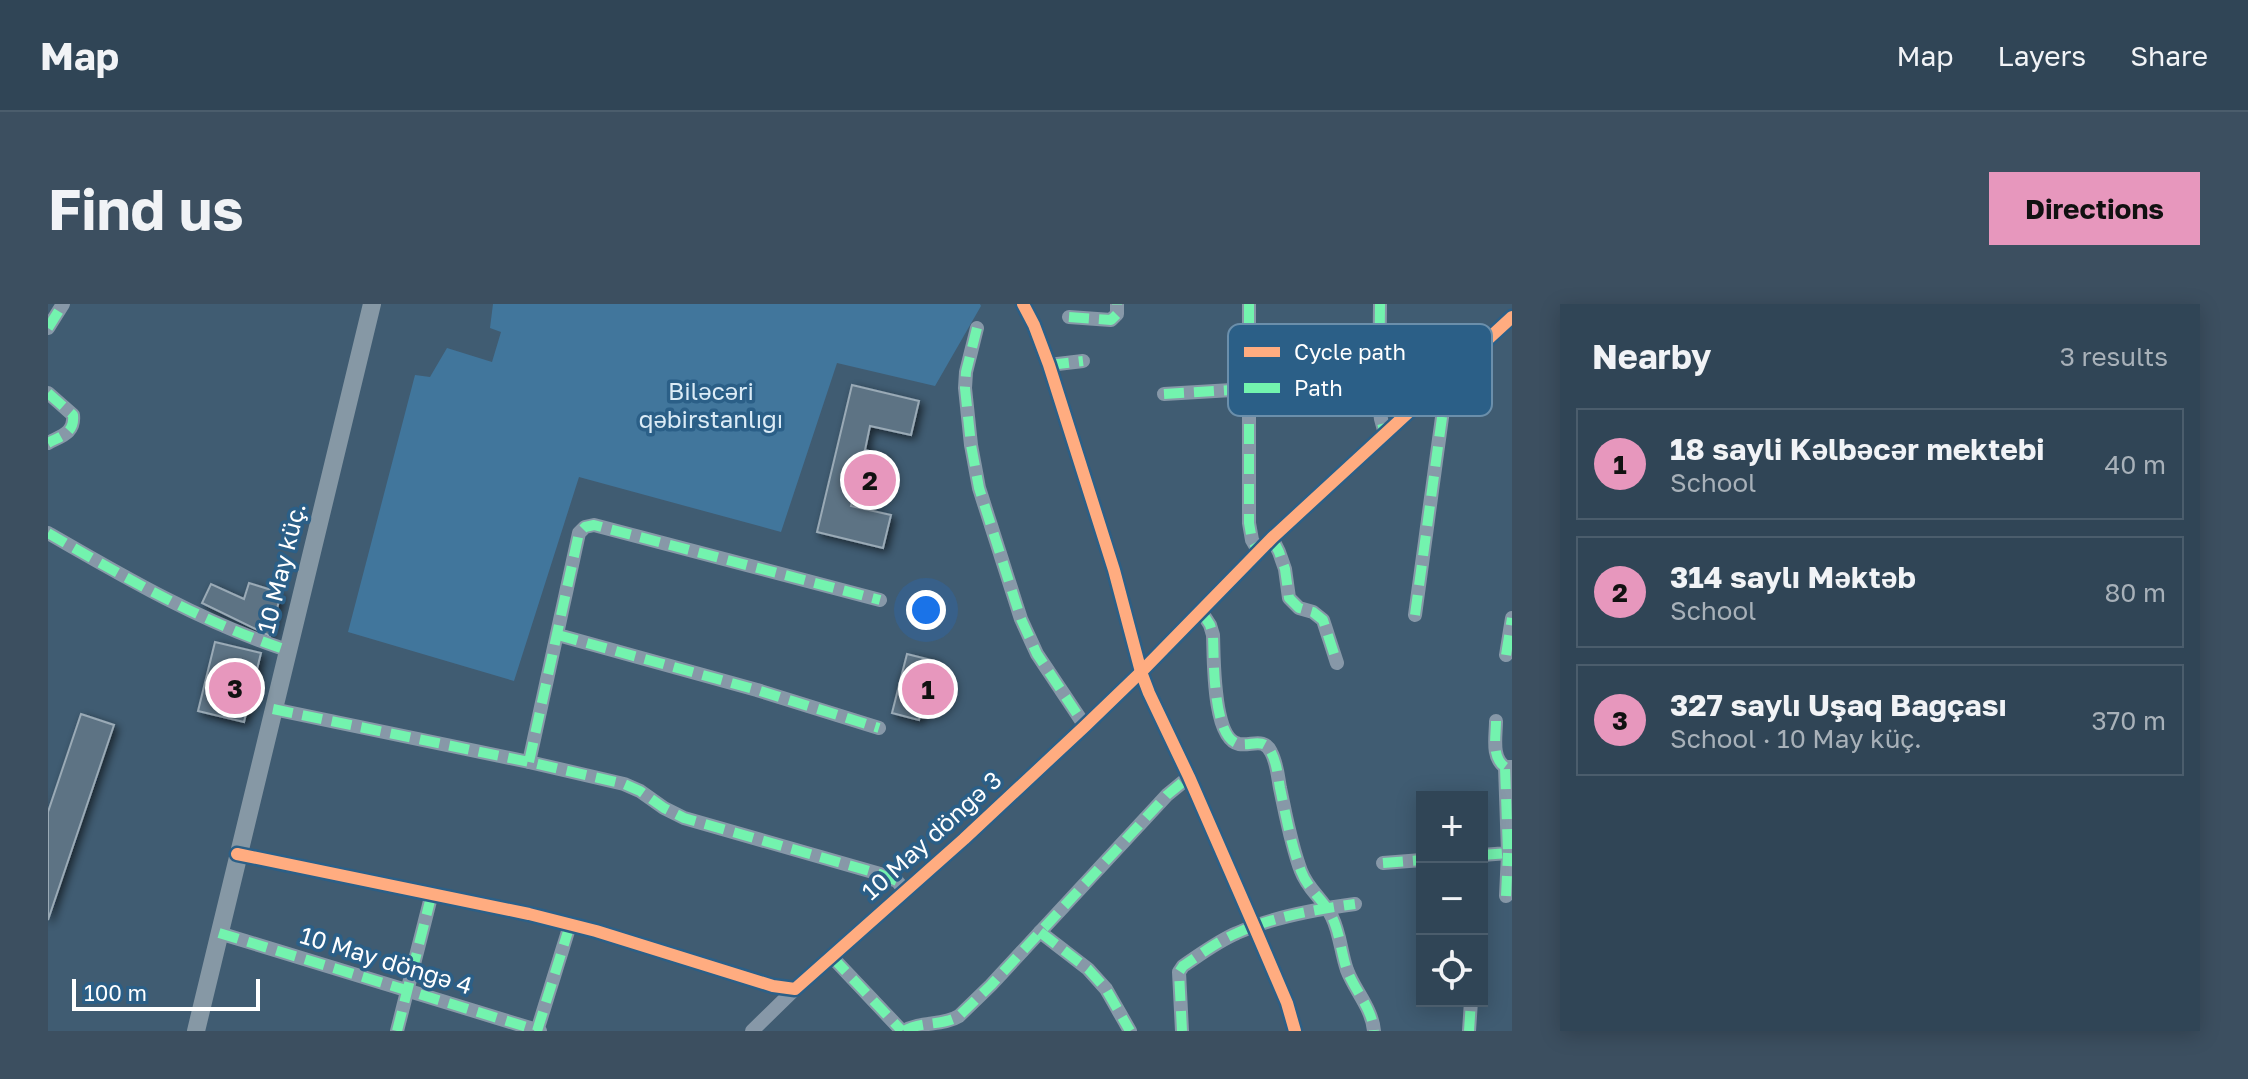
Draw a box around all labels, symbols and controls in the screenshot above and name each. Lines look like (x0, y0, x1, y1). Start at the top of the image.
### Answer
text: Map (40, 33, 119, 78)
text: Map (1896, 39, 1954, 72)
text: Layers (1998, 39, 2086, 72)
text: Share (2130, 39, 2208, 72)
button: Directions (1989, 172, 2200, 245)
text: Find us (48, 175, 244, 242)
legend (1228, 324, 1492, 416)
text: Nearby (1592, 336, 1712, 376)
text: Cycle path (1294, 338, 1406, 365)
text: 3 results (2060, 341, 2168, 372)
text: Path (1294, 374, 1343, 401)
park label: Biləcəri qəbirstanlığı (639, 376, 783, 433)
text: 18 sayli Kəlbəcər mektebi (1670, 431, 2045, 467)
text: 1 (1613, 449, 1627, 480)
text: 40 m (2105, 449, 2166, 480)
pin: 2 (844, 450, 896, 510)
text: School (1670, 467, 1756, 498)
street label: 10 May küç. (250, 499, 311, 636)
text: 314 saylı Məktəb (1670, 559, 1916, 595)
text: 2 (1612, 577, 1628, 608)
text: 80 m (2105, 577, 2166, 608)
your location (906, 590, 946, 630)
text: School (1670, 595, 1756, 626)
pin: 3 (209, 658, 261, 718)
pin: 1 (902, 659, 954, 719)
text: 327 saylı Uşaq Bağçası (1670, 687, 2007, 723)
text: 3 (1612, 705, 1628, 736)
text: 370 m (2091, 705, 2166, 736)
text: School · 10 May küç. (1670, 723, 1922, 754)
street label: 10 May döngə 3 (855, 765, 1007, 905)
map controls (1416, 791, 1488, 1007)
button: + (1416, 791, 1488, 863)
button: − (1416, 863, 1488, 935)
street label: 10 May döngə 4 (297, 920, 476, 1000)
button: locate (1416, 935, 1488, 1007)
scale bar (72, 975, 260, 1011)
text: 100 m (84, 979, 147, 1006)

